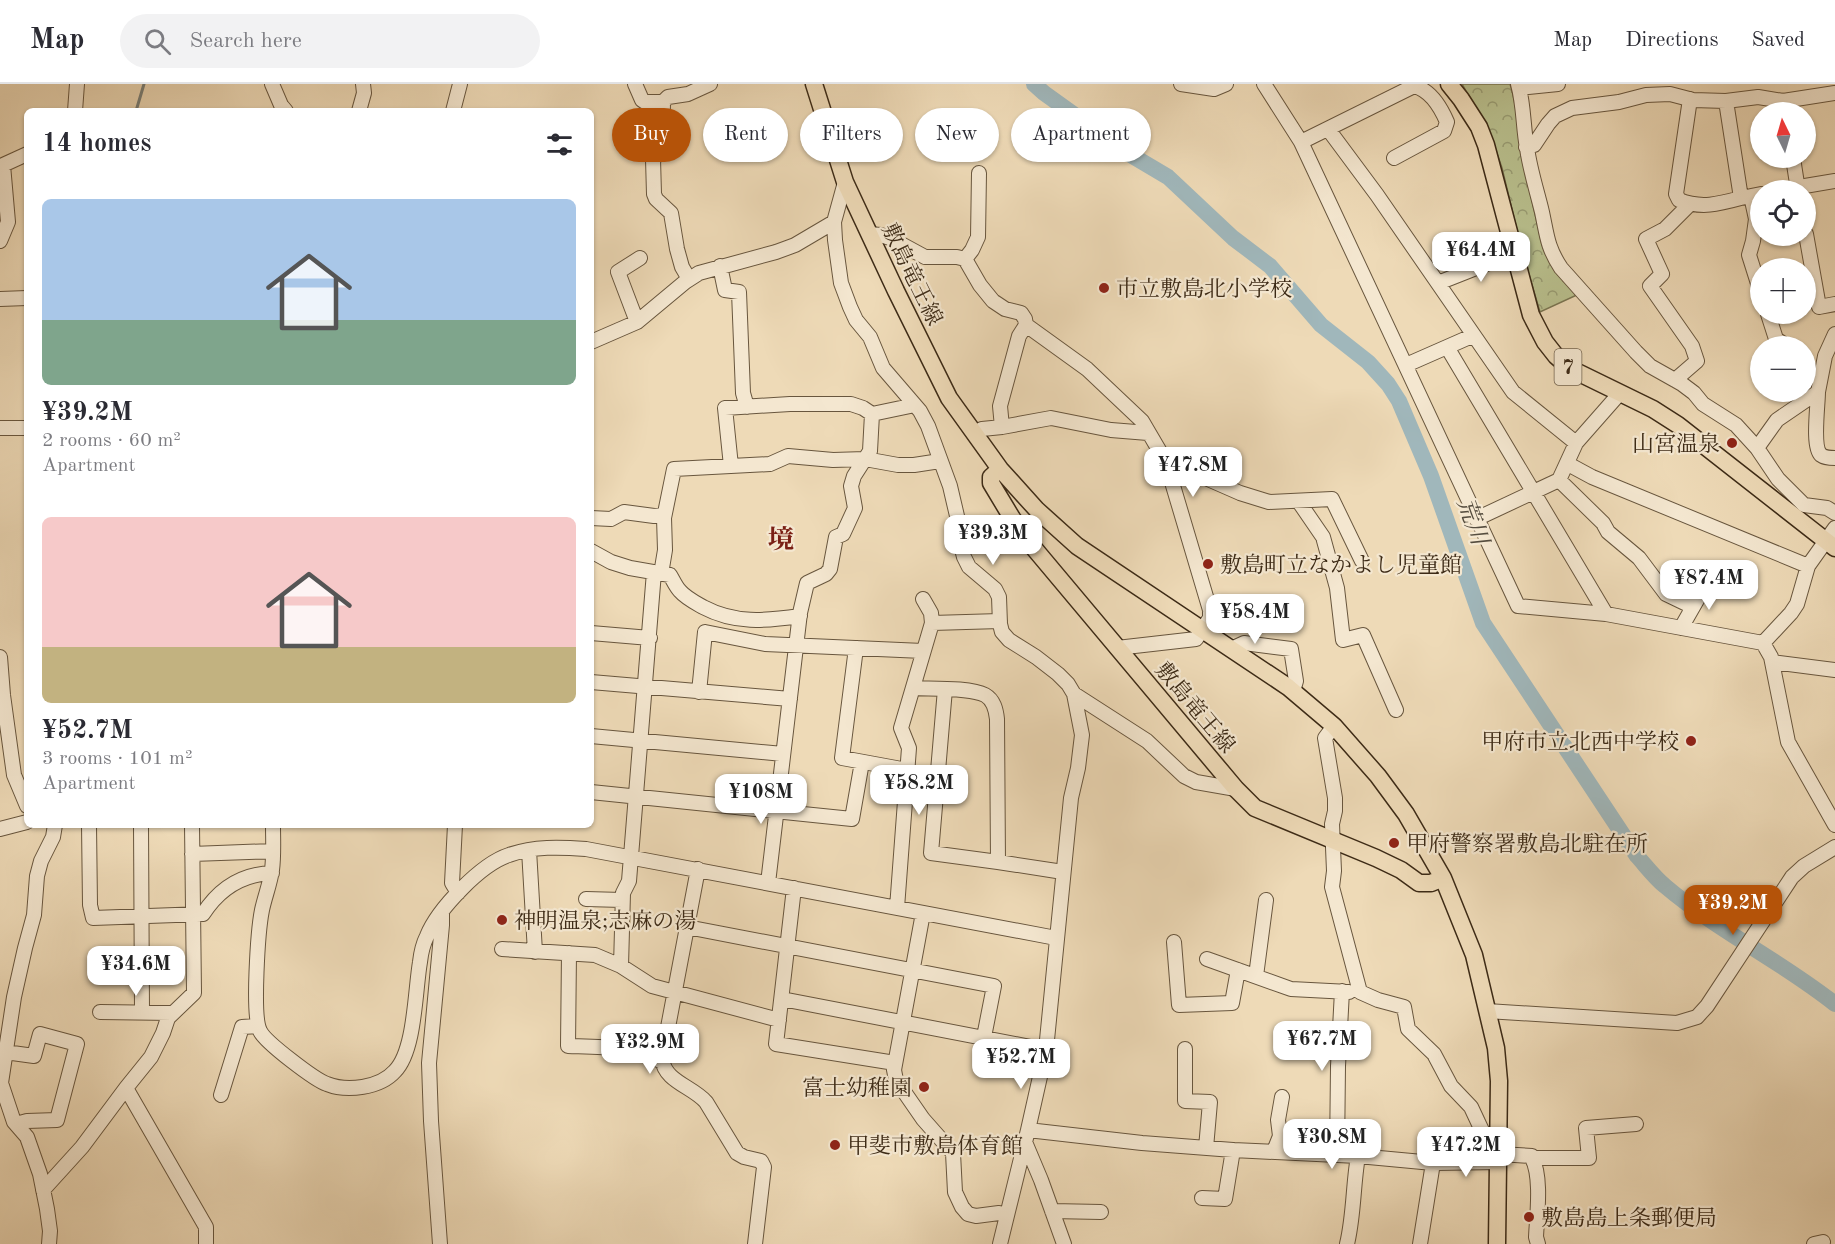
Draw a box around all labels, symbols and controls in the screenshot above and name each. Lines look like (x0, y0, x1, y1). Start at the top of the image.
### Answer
search box (120, 14, 540, 68)
icon: search (141, 25, 174, 58)
text: Map (30, 27, 84, 55)
text: Search here (189, 30, 302, 52)
text: Map (1553, 30, 1592, 51)
text: Directions (1625, 30, 1719, 51)
text: Saved (1752, 30, 1805, 51)
north arrow (1750, 102, 1816, 168)
map controls (1750, 102, 1816, 402)
chip: Buy (612, 108, 691, 162)
chip: Rent (703, 108, 788, 162)
chip: Filters (800, 108, 903, 162)
chip: New (915, 108, 999, 162)
chip: Apartment (1011, 108, 1151, 162)
icon: filters (543, 128, 576, 161)
text: 14 homes (42, 131, 151, 157)
button: locate (1750, 180, 1816, 246)
street label: 敷島竜王線 (877, 220, 947, 329)
pin: ¥64.4M (1432, 232, 1530, 283)
icon: home (255, 238, 363, 346)
text: ¥64.4M (1446, 241, 1516, 261)
button: + (1750, 258, 1816, 324)
place label: 市立敷島北小学校 (1116, 277, 1292, 301)
marker: 市立敷島北小学校 (1097, 281, 1111, 295)
button: − (1750, 336, 1816, 402)
road number: 7 (1554, 349, 1582, 385)
text: ¥39.2M (42, 400, 133, 426)
text: 2 rooms · 60 m² (42, 431, 181, 451)
place label: 山宮温泉 (1632, 432, 1720, 456)
marker: 山宮温泉 (1725, 436, 1739, 450)
pin: ¥47.8M (1144, 447, 1242, 498)
text: Apartment (42, 456, 136, 476)
text: ¥47.8M (1158, 456, 1228, 476)
water label: 荒川 (1452, 494, 1494, 551)
pin: ¥39.3M (944, 515, 1042, 566)
text: ¥39.3M (958, 524, 1028, 544)
district label: 境 (768, 526, 794, 554)
place label: 敷島町立なかよし児童館 (1220, 553, 1462, 577)
icon: home (255, 556, 363, 664)
marker: 敷島町立なかよし児童館 (1201, 557, 1215, 571)
pin: ¥87.4M (1660, 560, 1758, 611)
text: ¥87.4M (1674, 569, 1744, 589)
pin: ¥58.4M (1206, 594, 1304, 645)
text: ¥58.4M (1220, 603, 1290, 623)
street label: 敷島竜王線 (1151, 658, 1240, 757)
text: ¥52.7M (42, 718, 133, 744)
place label: 甲府市立北西中学校 (1481, 730, 1679, 754)
marker: 甲府市立北西中学校 (1684, 734, 1698, 748)
text: 3 rooms · 101 m² (42, 749, 192, 769)
pin: ¥58.2M (870, 765, 968, 816)
text: Apartment (42, 774, 136, 794)
pin: ¥108M (719, 774, 803, 825)
text: ¥58.2M (884, 774, 954, 794)
text: ¥108M (729, 783, 793, 803)
place label: 甲府警察署敷島北駐在所 (1406, 832, 1648, 856)
marker: 甲府警察署敷島北駐在所 (1387, 836, 1401, 850)
pin: ¥39.2M (1684, 885, 1782, 936)
text: ¥39.2M (1698, 894, 1768, 914)
place label: 神明温泉;志麻の湯 (514, 909, 696, 933)
marker: 神明温泉;志麻の湯 (495, 913, 509, 927)
pin: ¥34.6M (87, 946, 185, 997)
text: ¥34.6M (101, 955, 171, 975)
pin: ¥67.7M (1273, 1021, 1371, 1072)
pin: ¥32.9M (601, 1024, 699, 1075)
text: ¥67.7M (1287, 1030, 1357, 1050)
text: ¥32.9M (615, 1033, 685, 1053)
pin: ¥52.7M (972, 1039, 1070, 1090)
text: ¥52.7M (986, 1048, 1056, 1068)
place label: 富士幼稚園 (802, 1076, 912, 1100)
marker: 富士幼稚園 (917, 1080, 931, 1094)
pin: ¥30.8M (1283, 1119, 1381, 1170)
pin: ¥47.2M (1417, 1127, 1515, 1178)
text: ¥30.8M (1297, 1128, 1367, 1148)
place label: 甲斐市敷島体育館 (847, 1134, 1023, 1158)
text: ¥47.2M (1431, 1136, 1501, 1156)
marker: 甲斐市敷島体育館 (828, 1138, 842, 1152)
place label: 敷島島上条郵便局 (1541, 1206, 1717, 1230)
marker: 敷島島上条郵便局 (1522, 1210, 1536, 1224)

